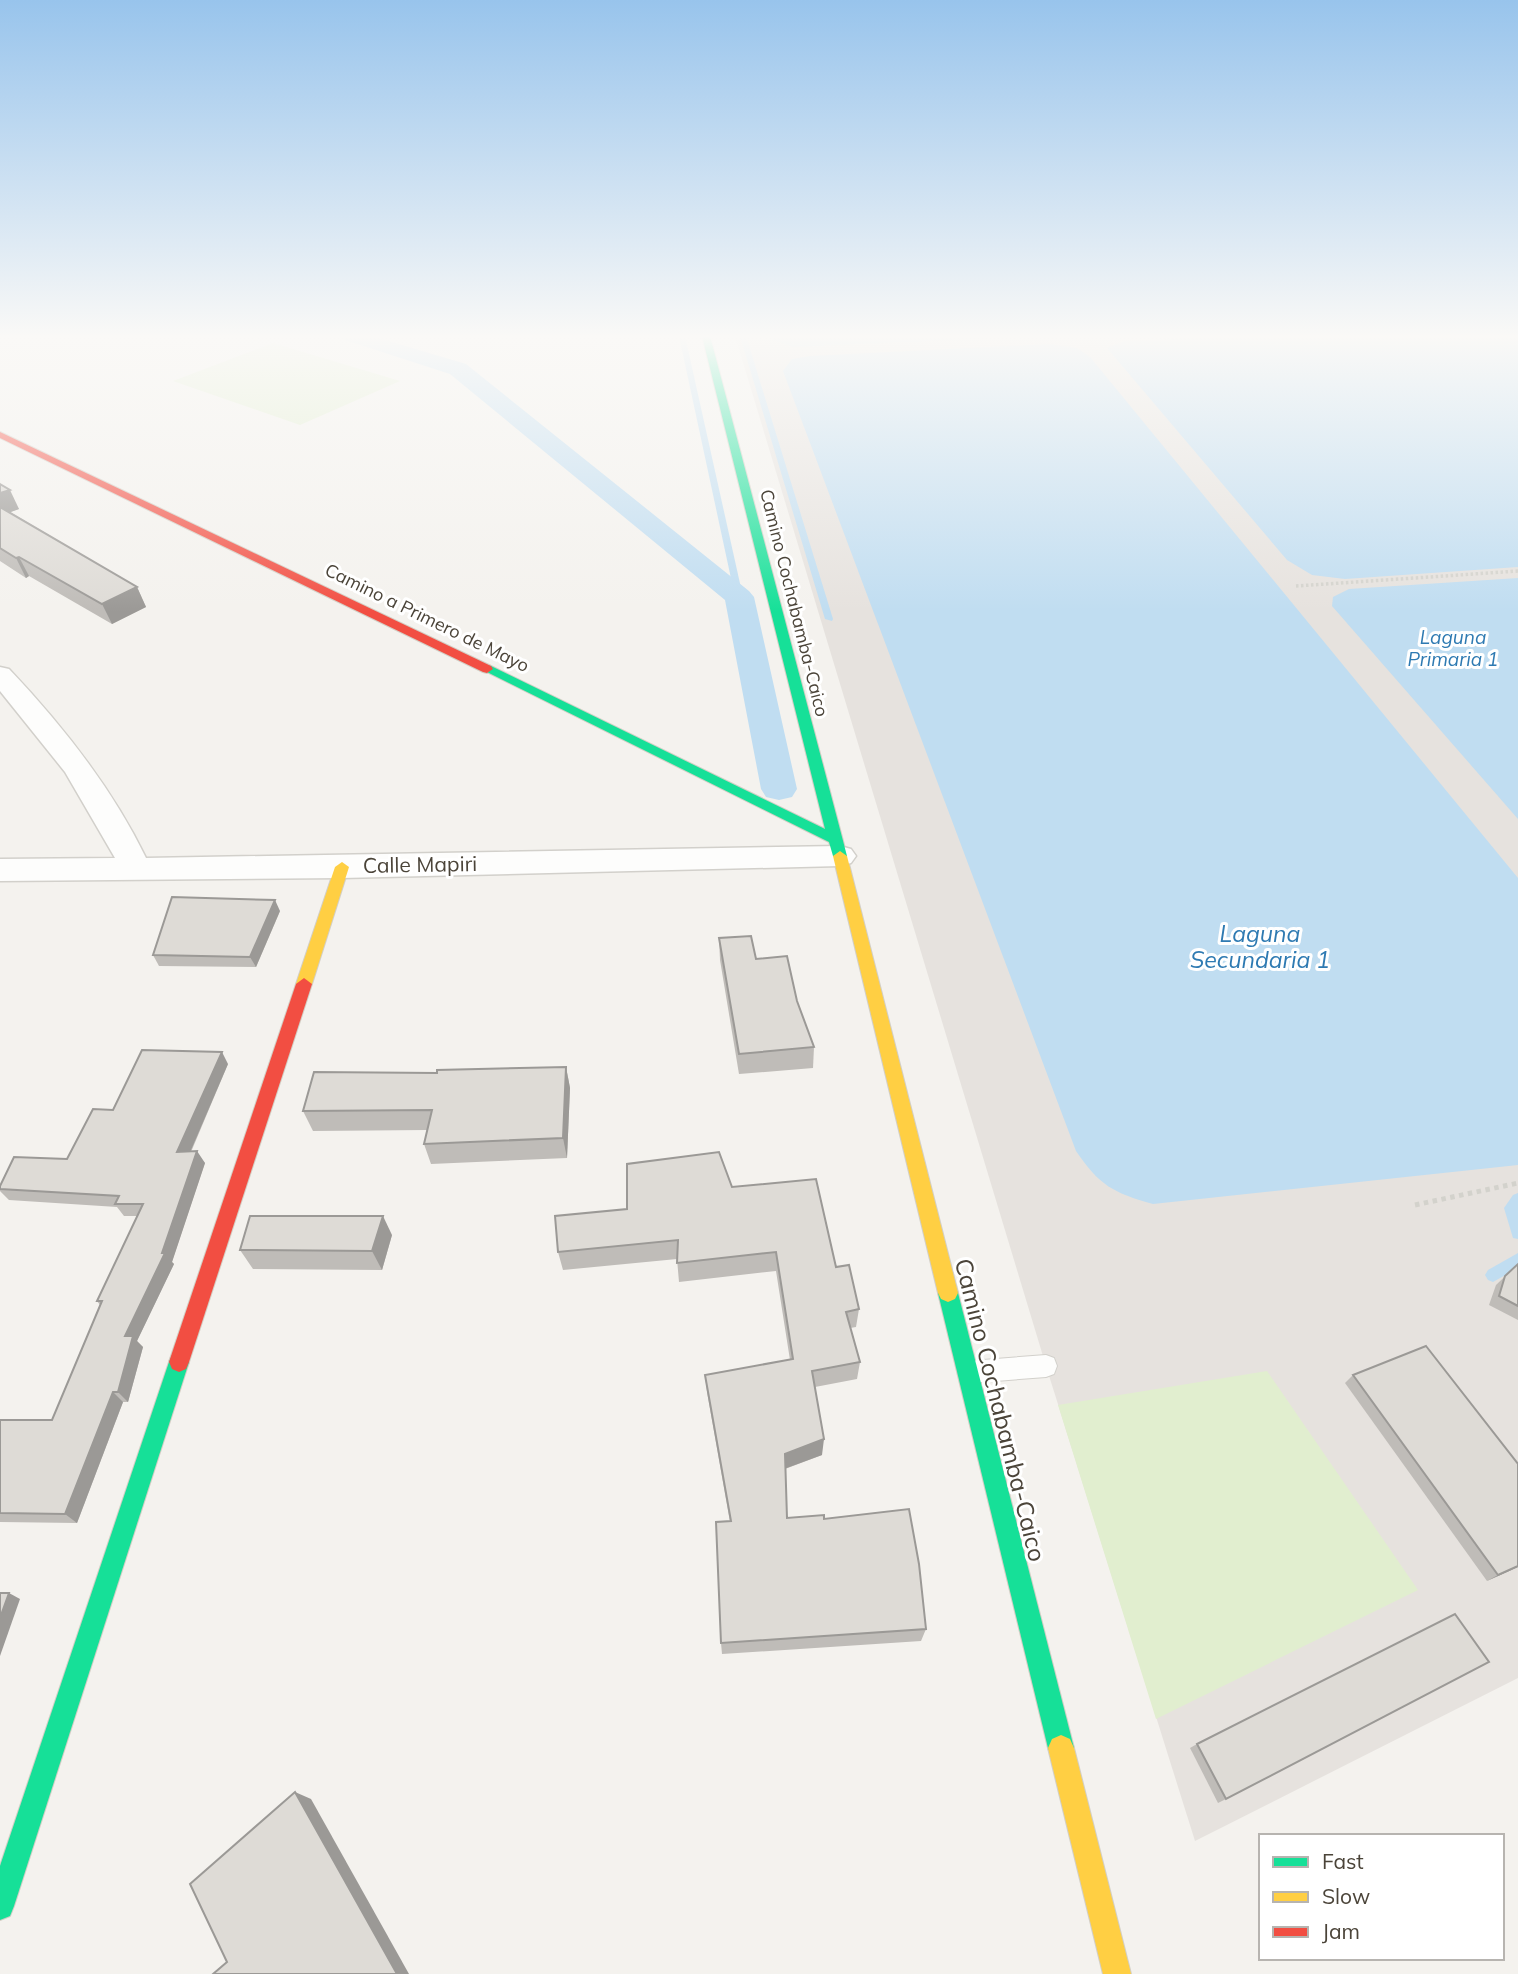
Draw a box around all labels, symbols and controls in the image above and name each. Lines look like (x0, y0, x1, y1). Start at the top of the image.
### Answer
street label: Camino Cochabamba-Caico (755, 487, 834, 719)
street label: Camino a Primero de Mayo (321, 558, 533, 677)
water label: Laguna Primaria 1 (1408, 625, 1498, 671)
street label: Calle Mapiri (363, 850, 477, 878)
water label: Laguna Secundaria 1 (1190, 919, 1330, 974)
street label: Camino Cochabamba-Caico (949, 1255, 1053, 1564)
legend (1259, 1834, 1504, 1960)
text: Fast (1322, 1848, 1364, 1874)
text: Slow (1322, 1883, 1370, 1909)
text: Jam (1322, 1918, 1360, 1944)

